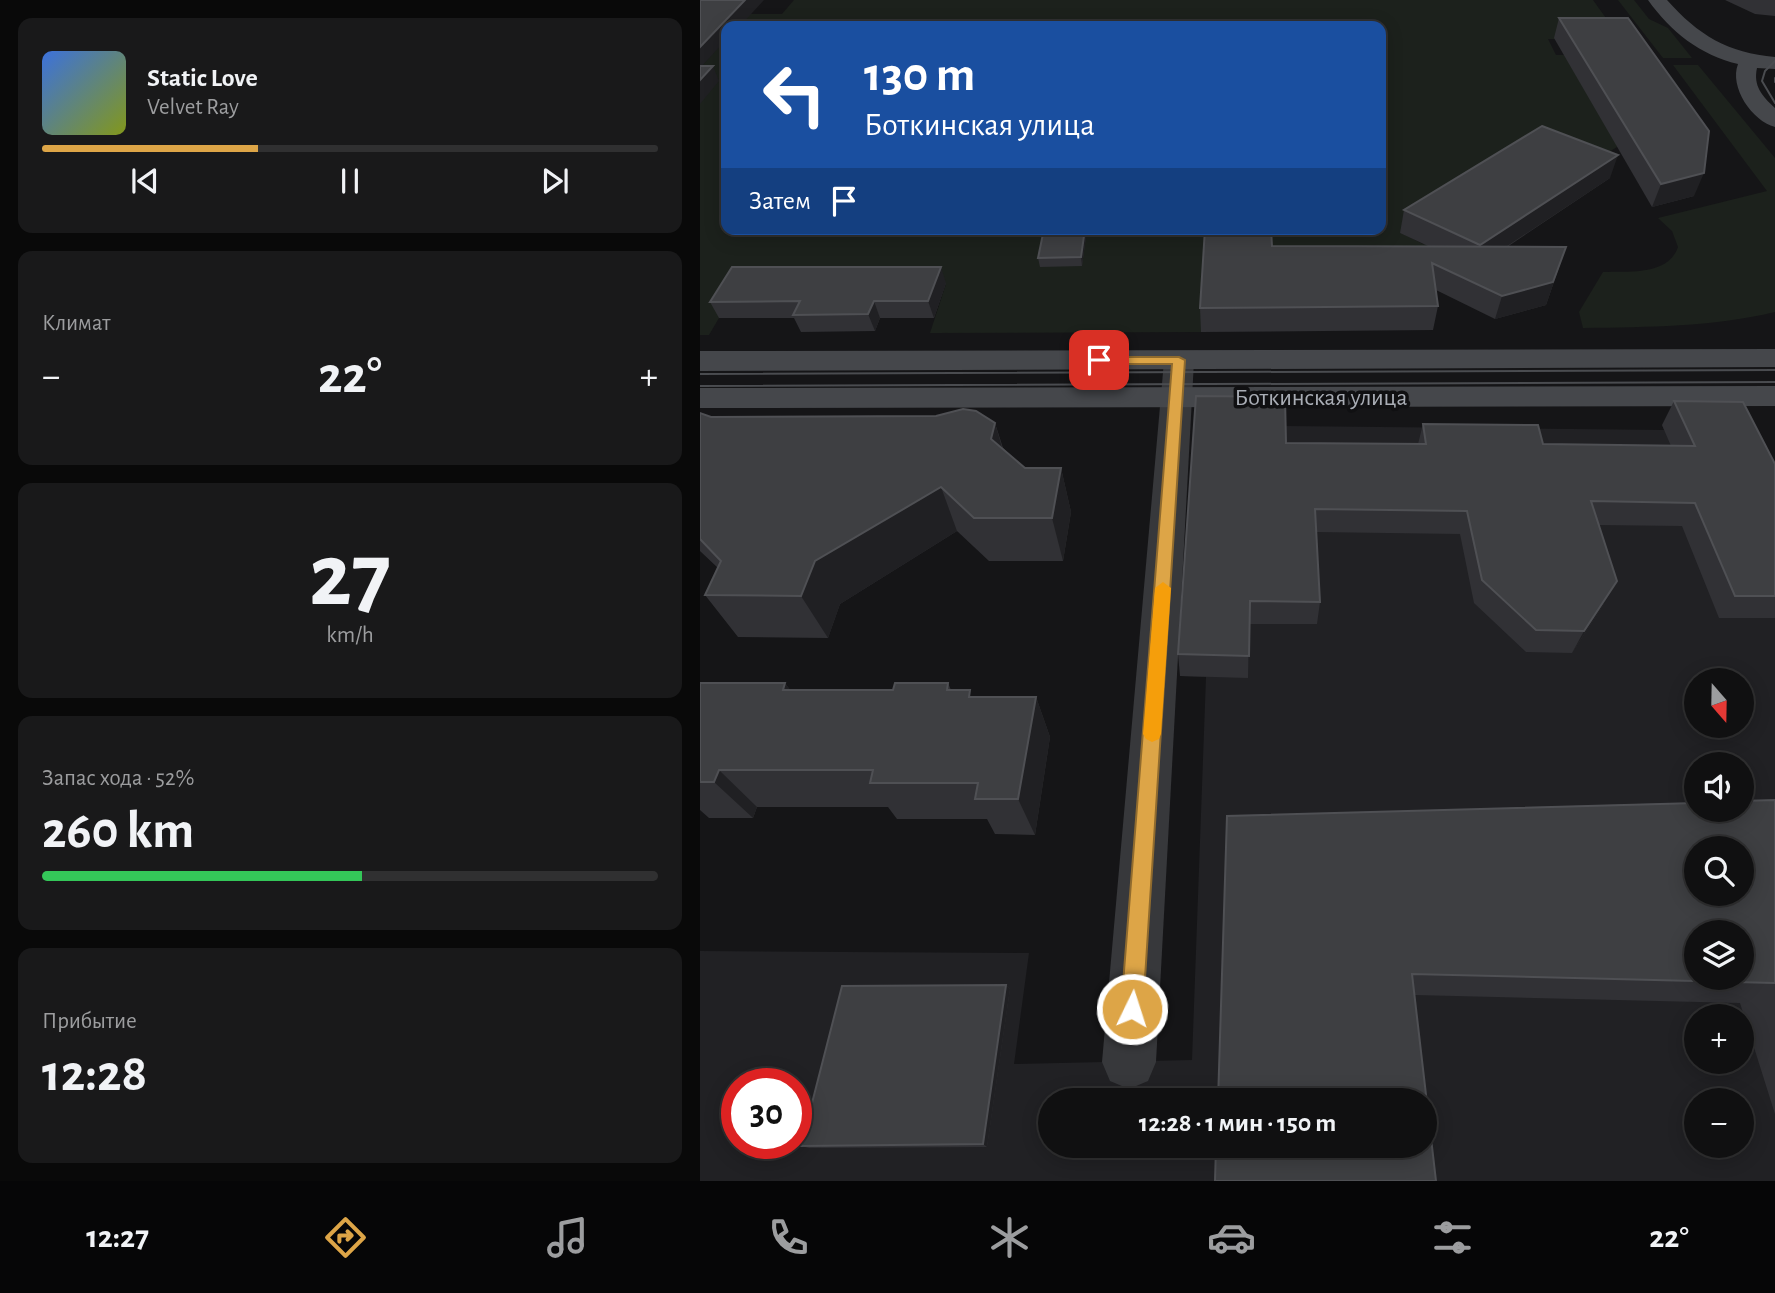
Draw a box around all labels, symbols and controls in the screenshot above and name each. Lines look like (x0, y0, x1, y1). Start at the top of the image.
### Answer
icon: left (749, 49, 840, 140)
text: 130 m (864, 51, 975, 100)
text: Static Love (147, 65, 258, 91)
text: Velvet Ray (147, 96, 239, 119)
text: Боткинская улица (864, 109, 1095, 141)
icon: previous (126, 162, 164, 200)
icon: pause (331, 162, 369, 200)
icon: next (536, 162, 574, 200)
icon: arrive (825, 182, 863, 220)
text: Затем (749, 188, 811, 214)
text: Климат (42, 312, 111, 335)
pin (1069, 330, 1129, 390)
icon: arrive (1080, 341, 1118, 379)
text: 22° (318, 350, 382, 402)
text: − (42, 358, 60, 396)
text: + (640, 358, 658, 396)
street label: Боткинская улица (1234, 386, 1408, 410)
text: 27 (309, 531, 391, 622)
text: km/h (326, 624, 374, 647)
north arrow (1684, 668, 1754, 738)
map controls (1684, 668, 1754, 1158)
button: sound (1684, 752, 1754, 822)
text: Запас хода · 52% (42, 767, 194, 790)
text: 260 km (42, 805, 194, 857)
button: search (1684, 836, 1754, 906)
button: layers (1684, 920, 1754, 990)
position arrow (1095, 972, 1169, 1046)
button: + (1684, 1004, 1754, 1074)
text: Прибытие (42, 1010, 137, 1033)
text: 12:28 (42, 1048, 147, 1100)
speed limit sign: 30 (721, 1068, 812, 1159)
button: − (1684, 1088, 1754, 1158)
text: 12:28 · 1 мин · 150 m (1139, 1110, 1336, 1136)
icon: directions (321, 1213, 370, 1262)
icon: music (543, 1213, 592, 1262)
icon: phone (764, 1213, 813, 1262)
icon: climate (985, 1213, 1034, 1262)
icon: car (1207, 1213, 1256, 1262)
icon: filters (1428, 1213, 1477, 1262)
text: 12:27 (86, 1221, 149, 1253)
text: 22° (1649, 1221, 1689, 1253)

